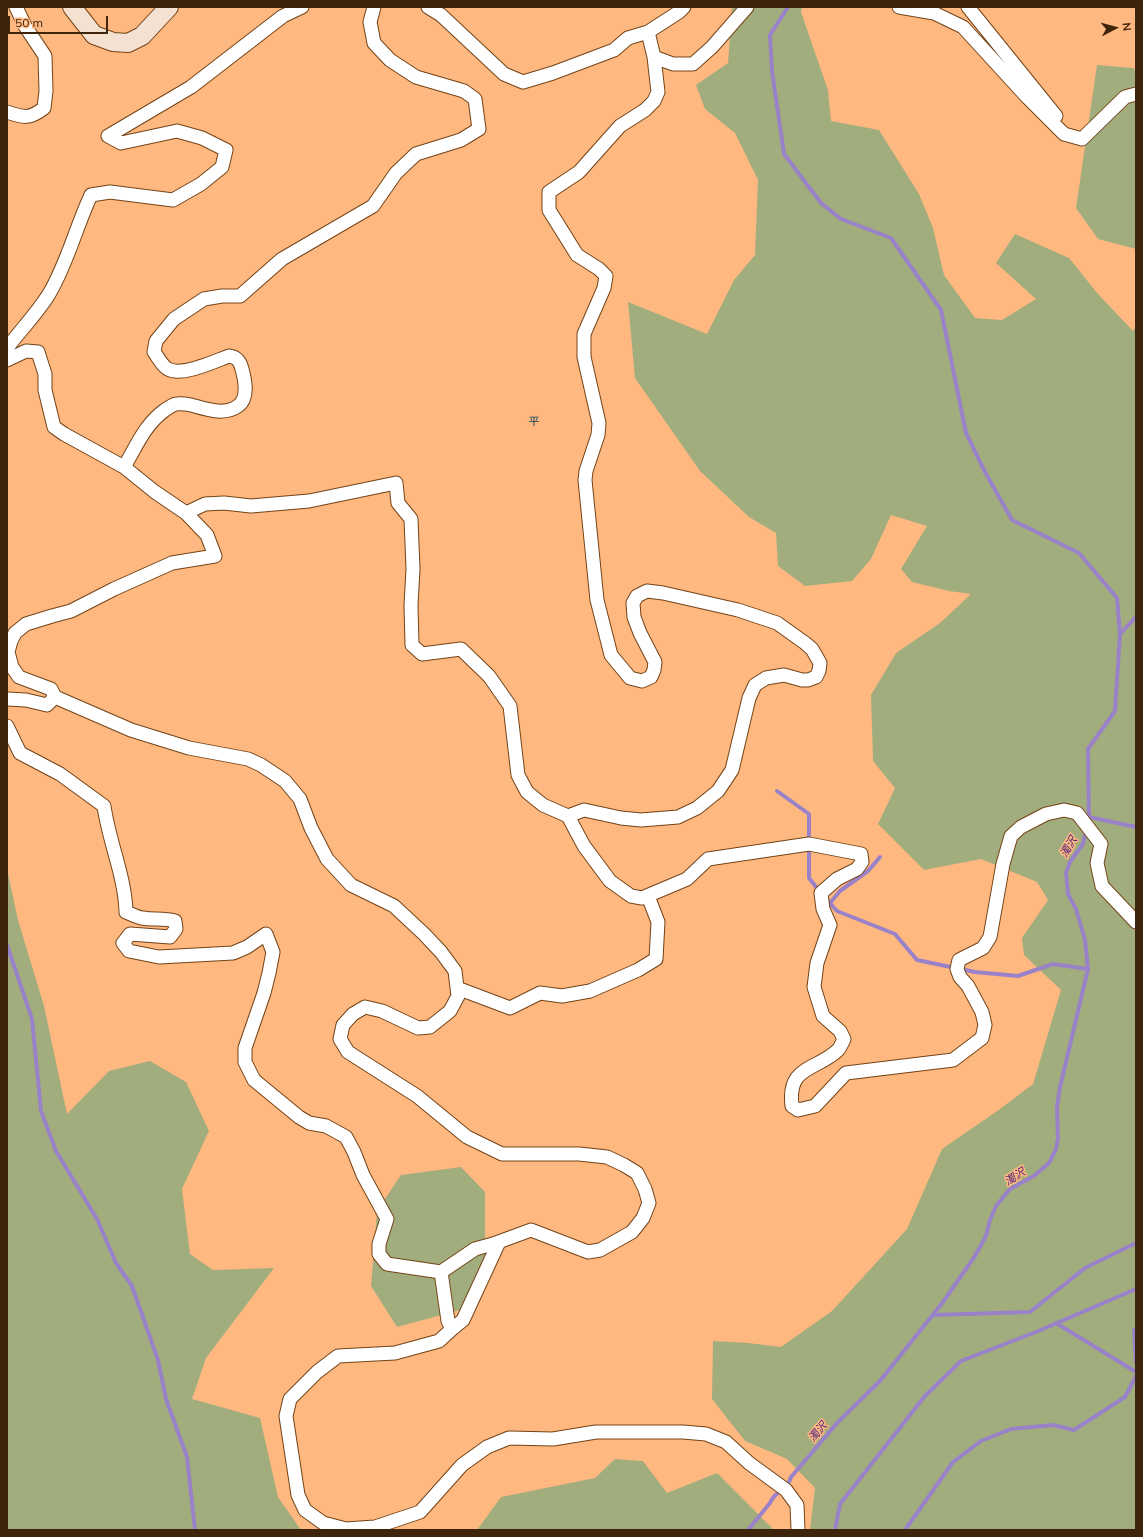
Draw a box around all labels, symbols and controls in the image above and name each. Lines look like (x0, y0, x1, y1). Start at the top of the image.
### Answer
scale bar (10, 8, 110, 34)
north arrow (1095, 8, 1135, 48)
text: 50 m (15, 15, 43, 30)
text: N (1120, 22, 1134, 32)
district label: 平 (529, 415, 539, 429)
water label: 濁沢 (1058, 834, 1080, 860)
water label: 濁沢 (1002, 1166, 1028, 1188)
water label: 濁沢 (806, 1419, 830, 1445)

